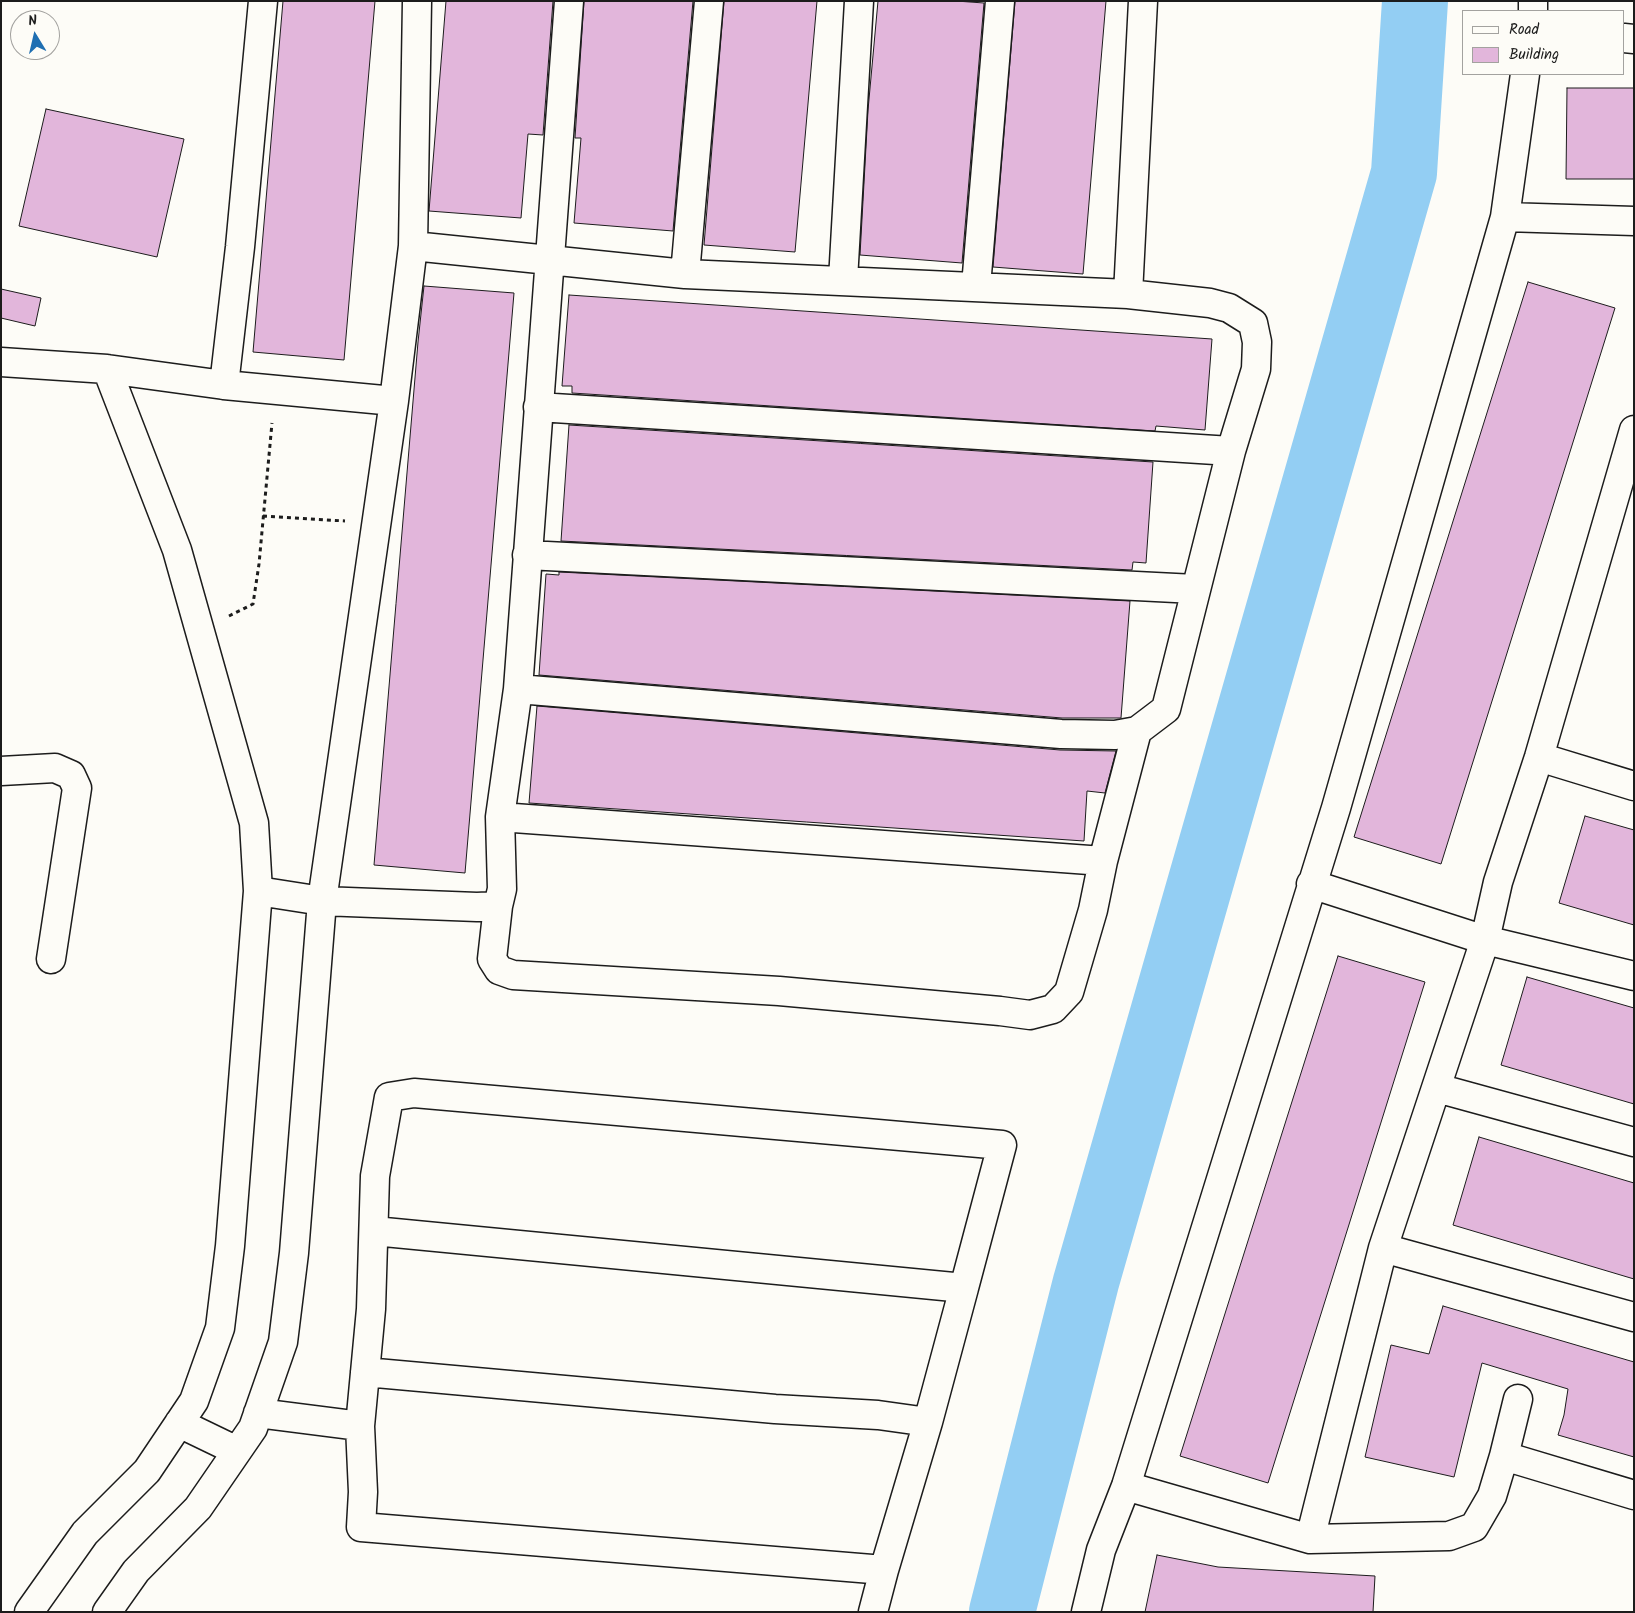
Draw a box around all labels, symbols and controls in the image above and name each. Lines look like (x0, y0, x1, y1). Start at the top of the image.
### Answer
north arrow (10, 10, 60, 60)
text: N (27, 10, 39, 33)
legend (1462, 10, 1625, 75)
text: Road (1509, 18, 1539, 42)
text: Building (1509, 43, 1559, 67)

